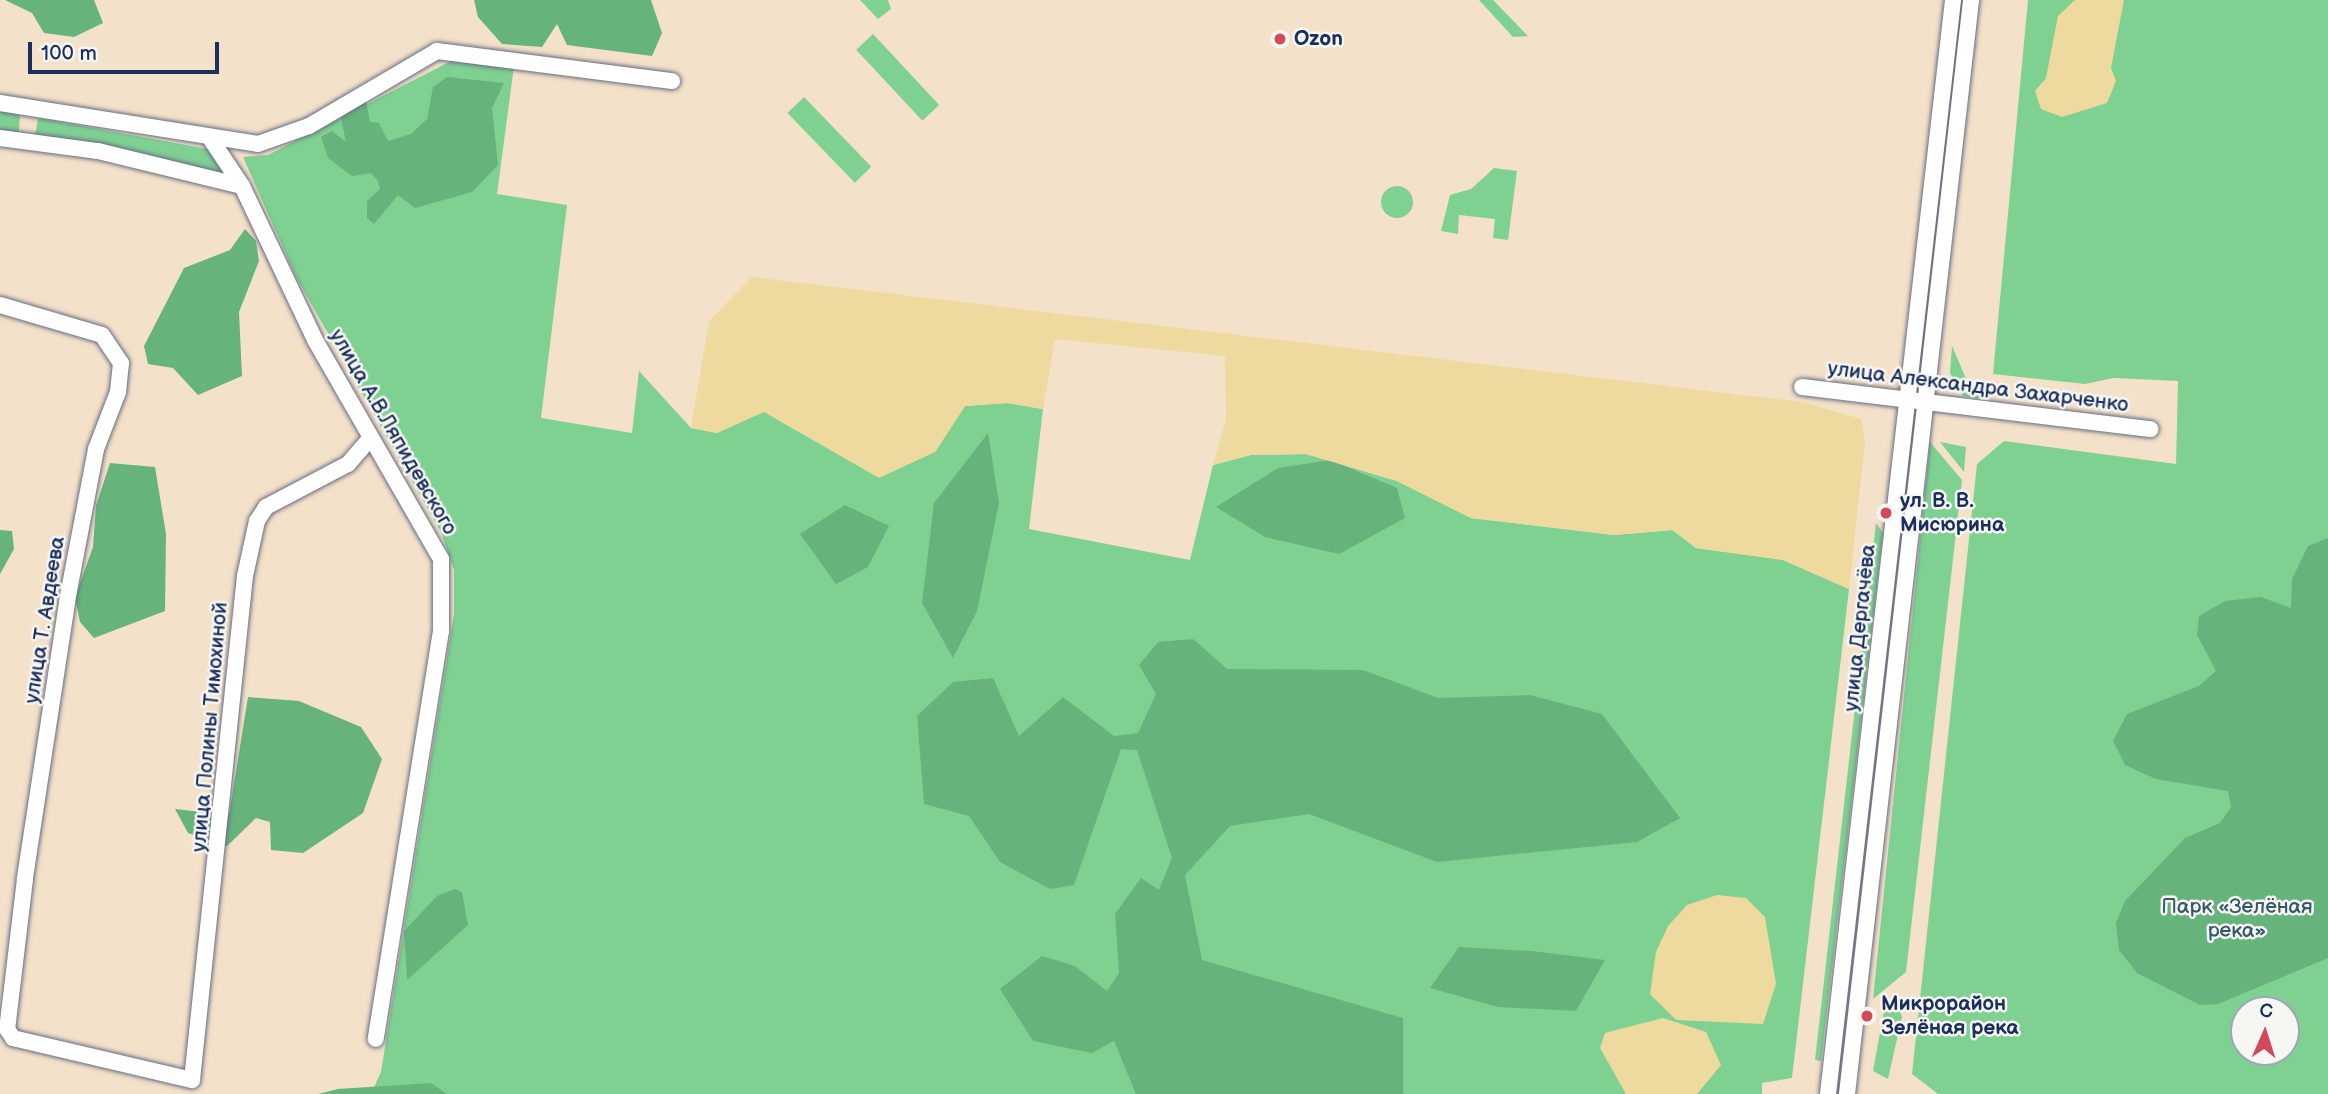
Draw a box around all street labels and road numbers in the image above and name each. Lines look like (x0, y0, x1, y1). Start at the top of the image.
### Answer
street label: улица А.В.Ляпидевского (324, 325, 462, 539)
street label: улица Александра Захарченко (1826, 356, 2130, 418)
street label: улица Т. Авдеева (19, 535, 71, 705)
street label: улица Дергачёва (1839, 543, 1881, 713)
street label: улица Полины Тимохиной (187, 601, 233, 853)

